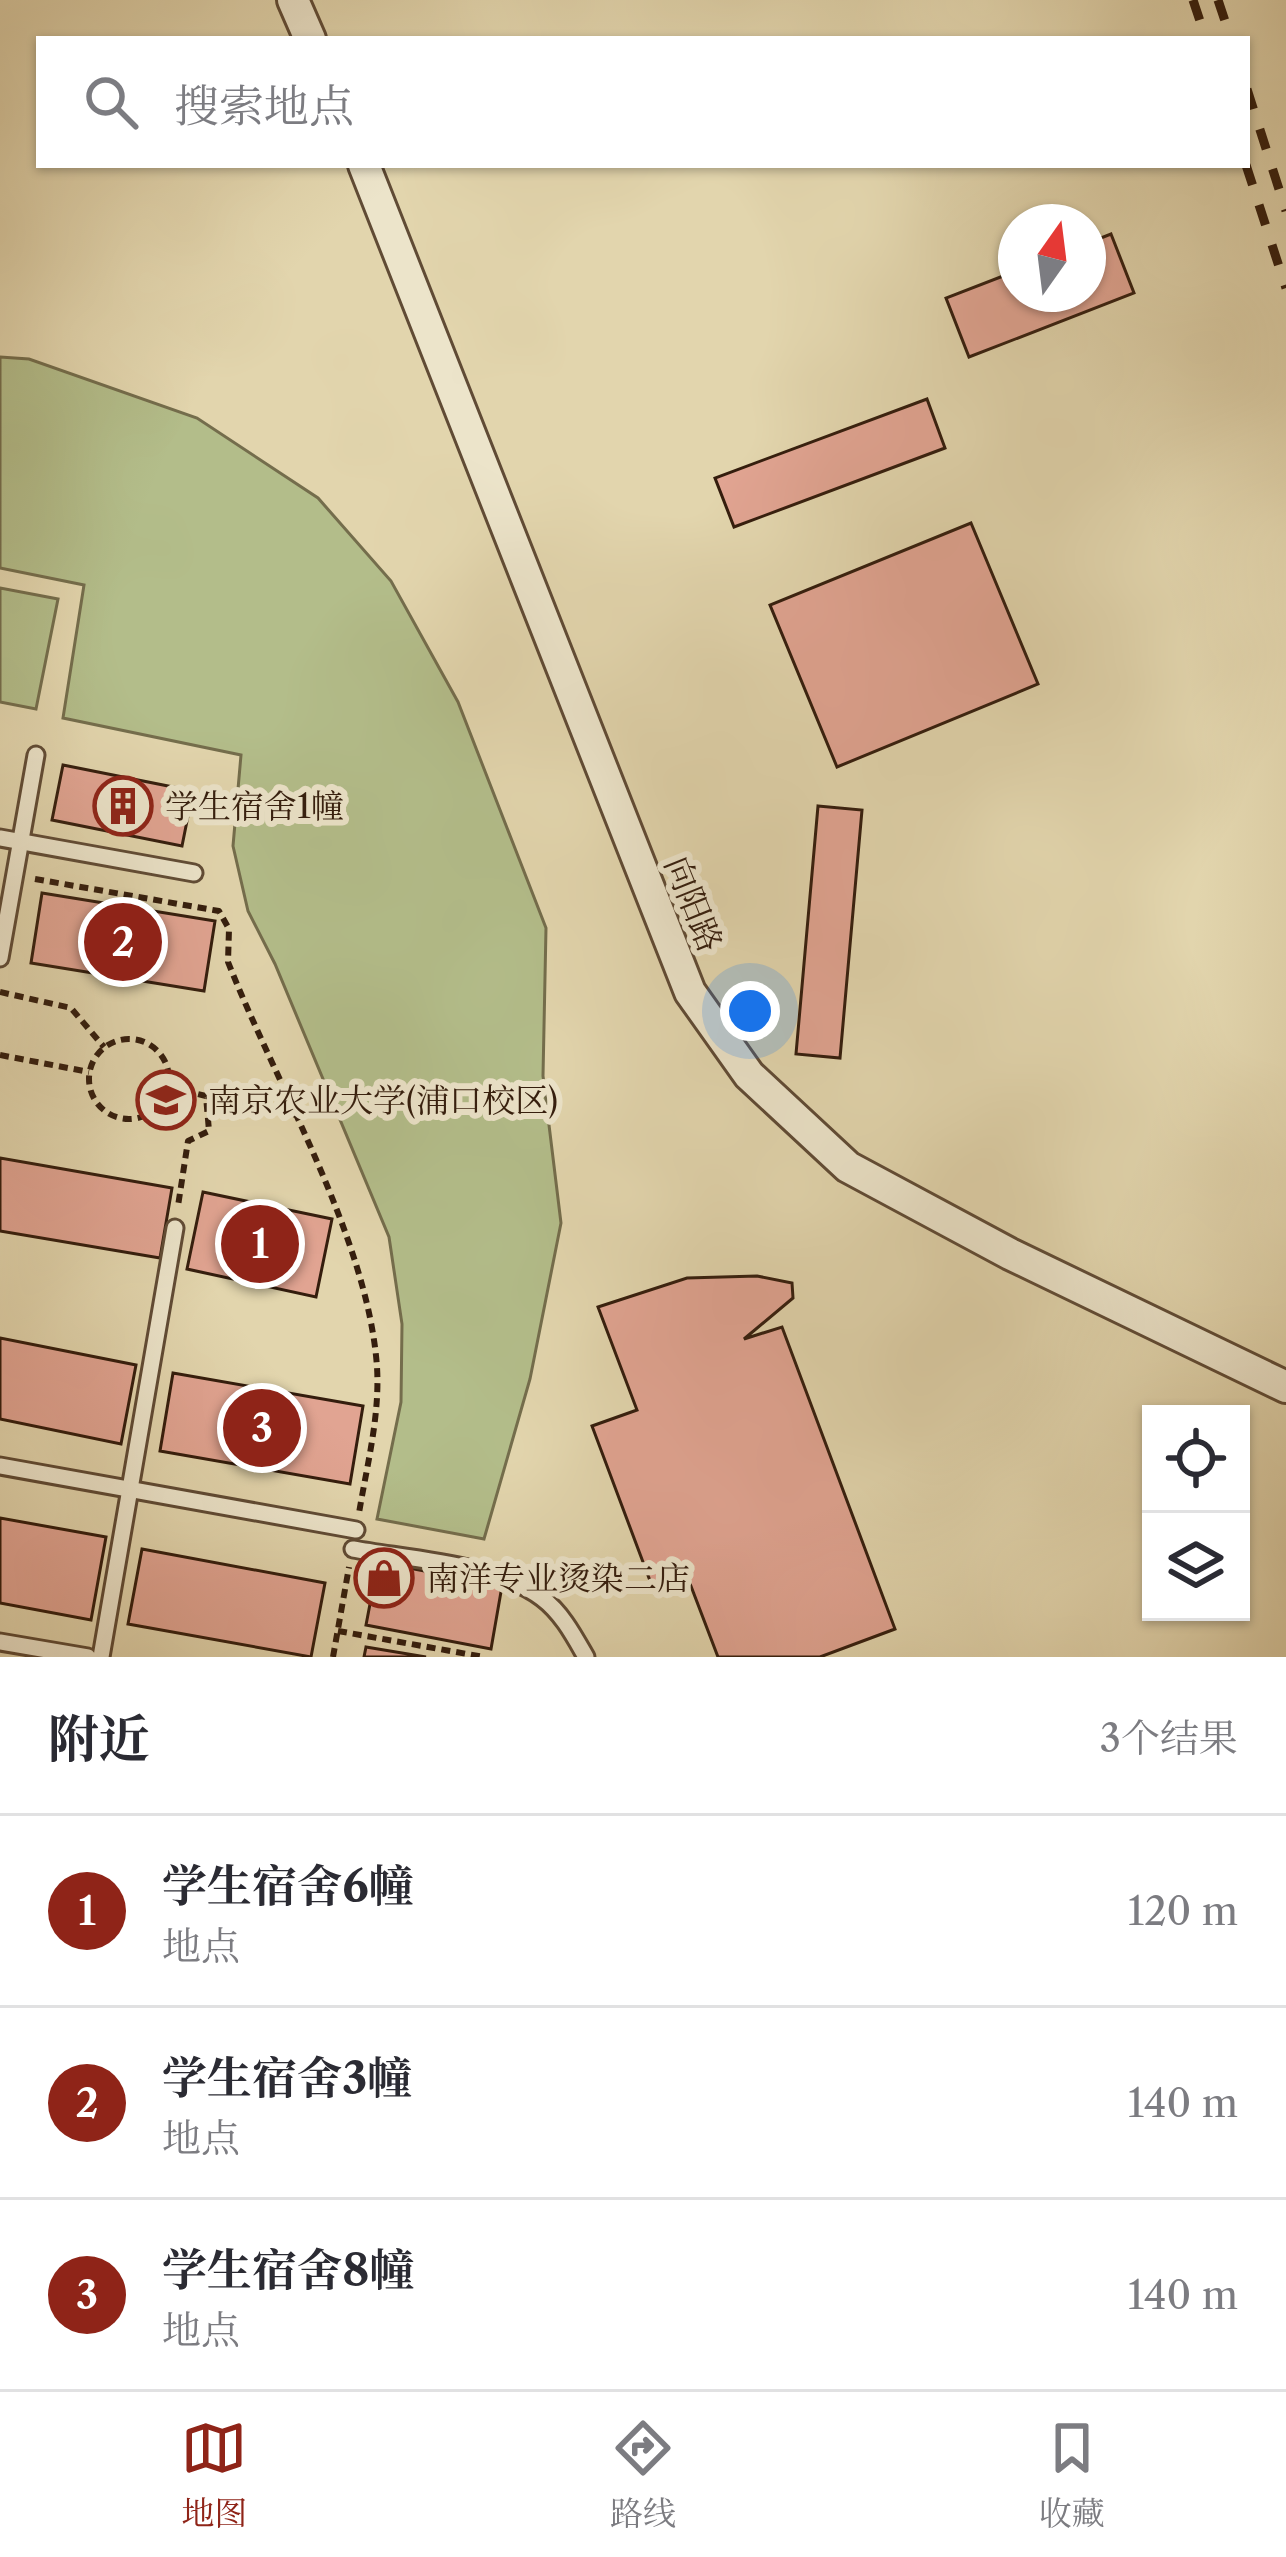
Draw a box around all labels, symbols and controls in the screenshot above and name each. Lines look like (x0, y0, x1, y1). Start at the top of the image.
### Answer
search box (36, 36, 1250, 168)
icon: search (78, 69, 144, 135)
text: 搜索地点 (174, 78, 354, 134)
north arrow (998, 204, 1106, 312)
building icon: 学生宿舍1幢 (92, 775, 154, 837)
place label: 学生宿舍1幢 (165, 786, 344, 827)
street label: 向阳路 (656, 851, 731, 958)
pin: 2 (84, 897, 162, 987)
your location (720, 981, 780, 1041)
school or university icon: 南京农业大学(浦口校区) (135, 1069, 197, 1131)
place label: 南京农业大学(浦口校区) (208, 1080, 558, 1121)
pin: 1 (221, 1199, 299, 1289)
pin: 3 (223, 1383, 301, 1473)
map controls (1142, 1405, 1250, 1621)
button: locate (1142, 1405, 1250, 1513)
button: layers (1142, 1513, 1250, 1621)
shop icon: 南洋专业烫染二店 (353, 1547, 415, 1609)
place label: 南洋专业烫染二店 (426, 1558, 690, 1599)
text: 附近 (48, 1708, 150, 1770)
text: 3个结果 (1100, 1714, 1238, 1762)
text: 学生宿舍6幢 (162, 1858, 414, 1914)
text: 1 (78, 1887, 96, 1935)
text: 120 m (1128, 1887, 1238, 1935)
text: 地点 (162, 1922, 240, 1970)
text: 学生宿舍3幢 (162, 2050, 412, 2106)
text: 2 (75, 2079, 99, 2127)
text: 140 m (1128, 2079, 1238, 2127)
text: 地点 (162, 2114, 240, 2162)
text: 学生宿舍8幢 (162, 2242, 415, 2298)
text: 3 (76, 2271, 98, 2319)
text: 140 m (1128, 2271, 1238, 2319)
text: 地点 (162, 2306, 240, 2354)
tab: 地图 (181, 2415, 247, 2534)
tab: 路线 (610, 2415, 676, 2534)
tab: 收藏 (1039, 2415, 1105, 2534)

